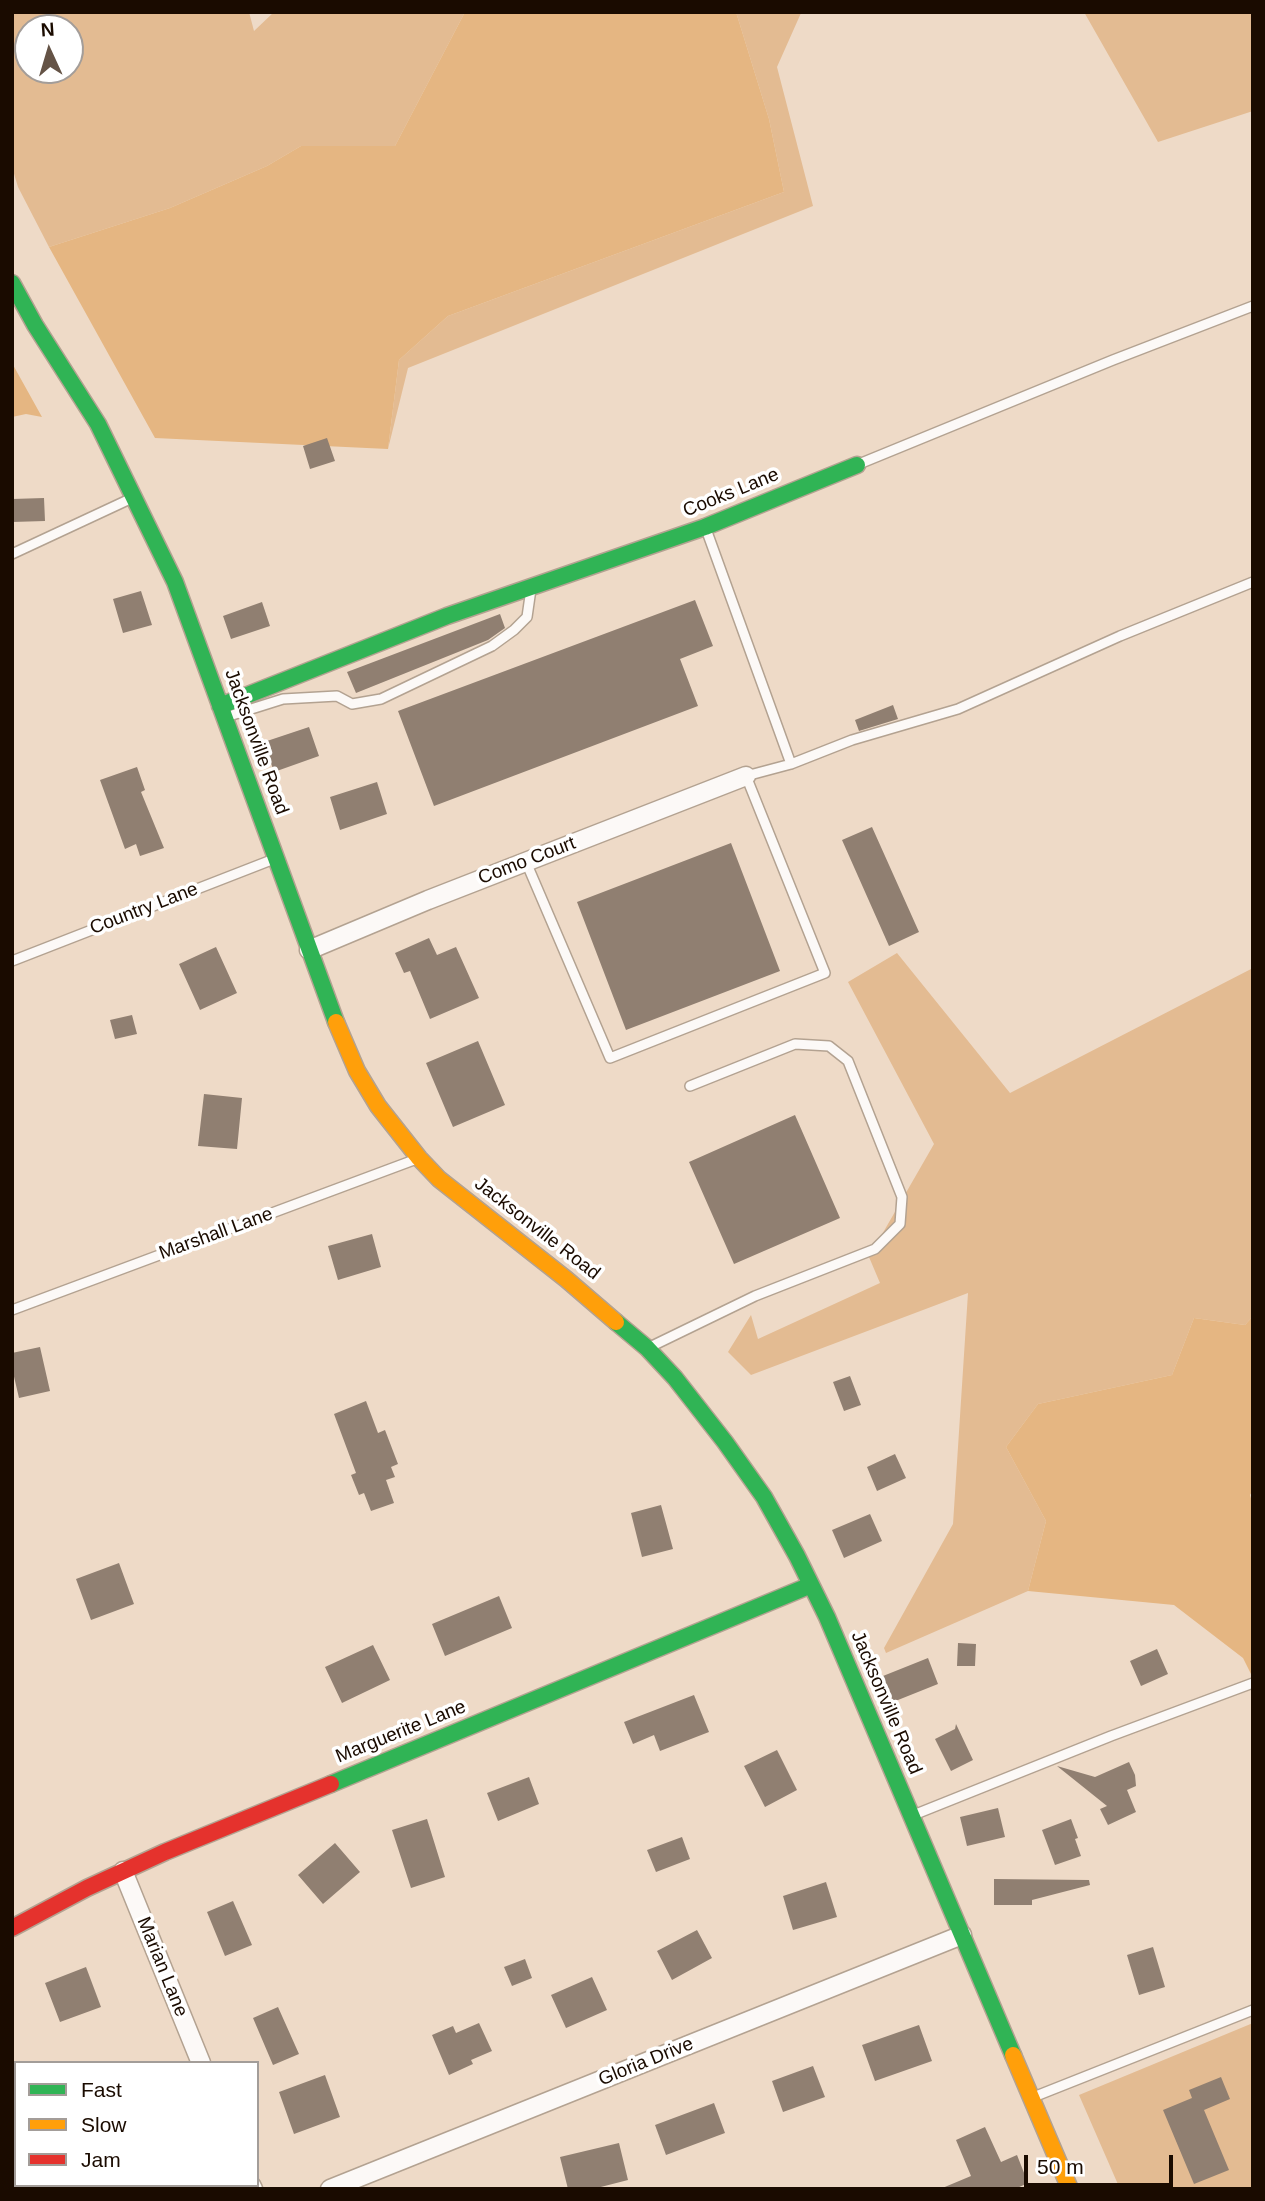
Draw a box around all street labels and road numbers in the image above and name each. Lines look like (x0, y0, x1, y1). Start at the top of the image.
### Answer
street label: Cooks Lane (680, 463, 782, 523)
street label: Jacksonville Road (219, 666, 293, 818)
street label: Como Court (475, 832, 579, 890)
street label: Country Lane (87, 878, 201, 940)
street label: Jacksonville Road (470, 1173, 604, 1285)
street label: Marshall Lane (156, 1203, 276, 1265)
street label: Jacksonville Road (846, 1628, 926, 1778)
street label: Marguerite Lane (333, 1696, 469, 1768)
street label: Marian Lane (132, 1914, 192, 2020)
street label: Gloria Drive (595, 2033, 697, 2091)

